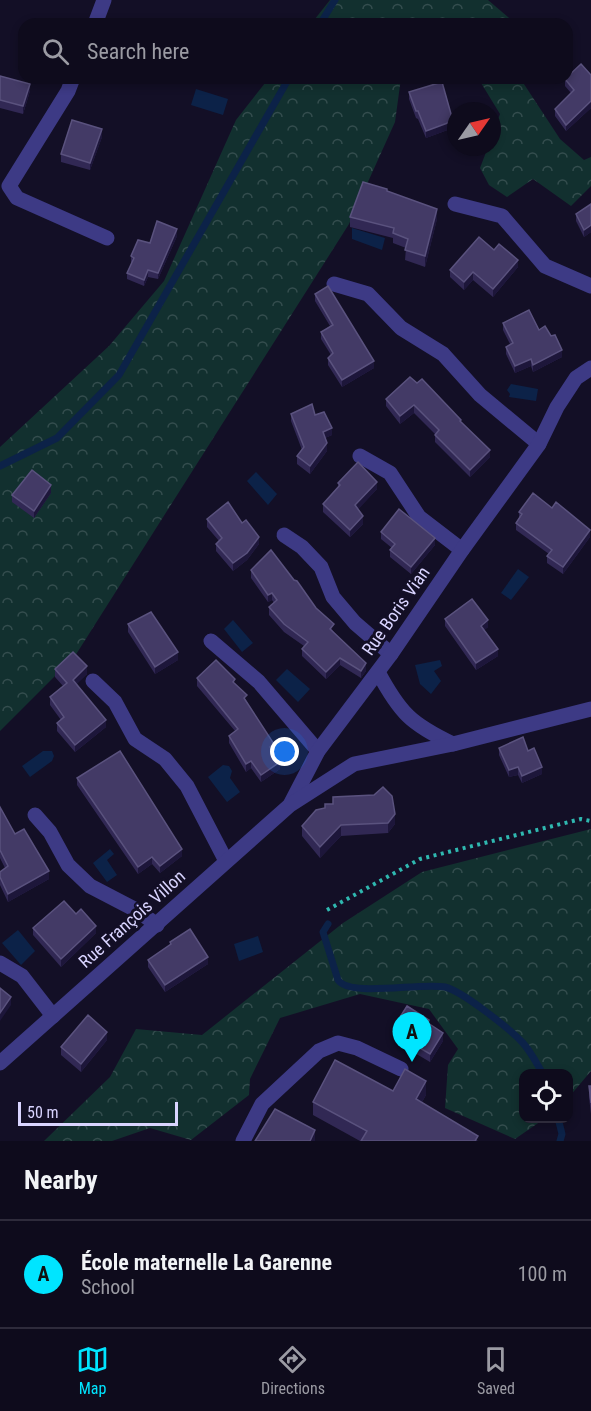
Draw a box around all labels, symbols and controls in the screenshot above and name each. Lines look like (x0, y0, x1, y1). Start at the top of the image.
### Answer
search box (18, 18, 573, 84)
icon: search (39, 35, 72, 68)
text: Search here (87, 39, 189, 64)
north arrow (447, 102, 501, 156)
street label: Rue Boris Vian (357, 562, 434, 659)
your location (270, 737, 299, 766)
street label: Rue François Villon (74, 865, 189, 972)
pin: A (392, 1012, 432, 1062)
map controls (519, 1069, 573, 1123)
button: locate (519, 1069, 573, 1123)
scale bar (18, 1099, 178, 1126)
text: 50 m (27, 1103, 59, 1122)
text: Nearby (24, 1165, 98, 1195)
text: École maternelle La Garenne (81, 1250, 332, 1275)
text: A (38, 1262, 49, 1286)
text: 100 m (518, 1262, 567, 1286)
text: School (81, 1275, 135, 1299)
tab: Map (76, 1343, 109, 1398)
tab: Directions (261, 1343, 325, 1398)
tab: Saved (477, 1343, 515, 1398)

